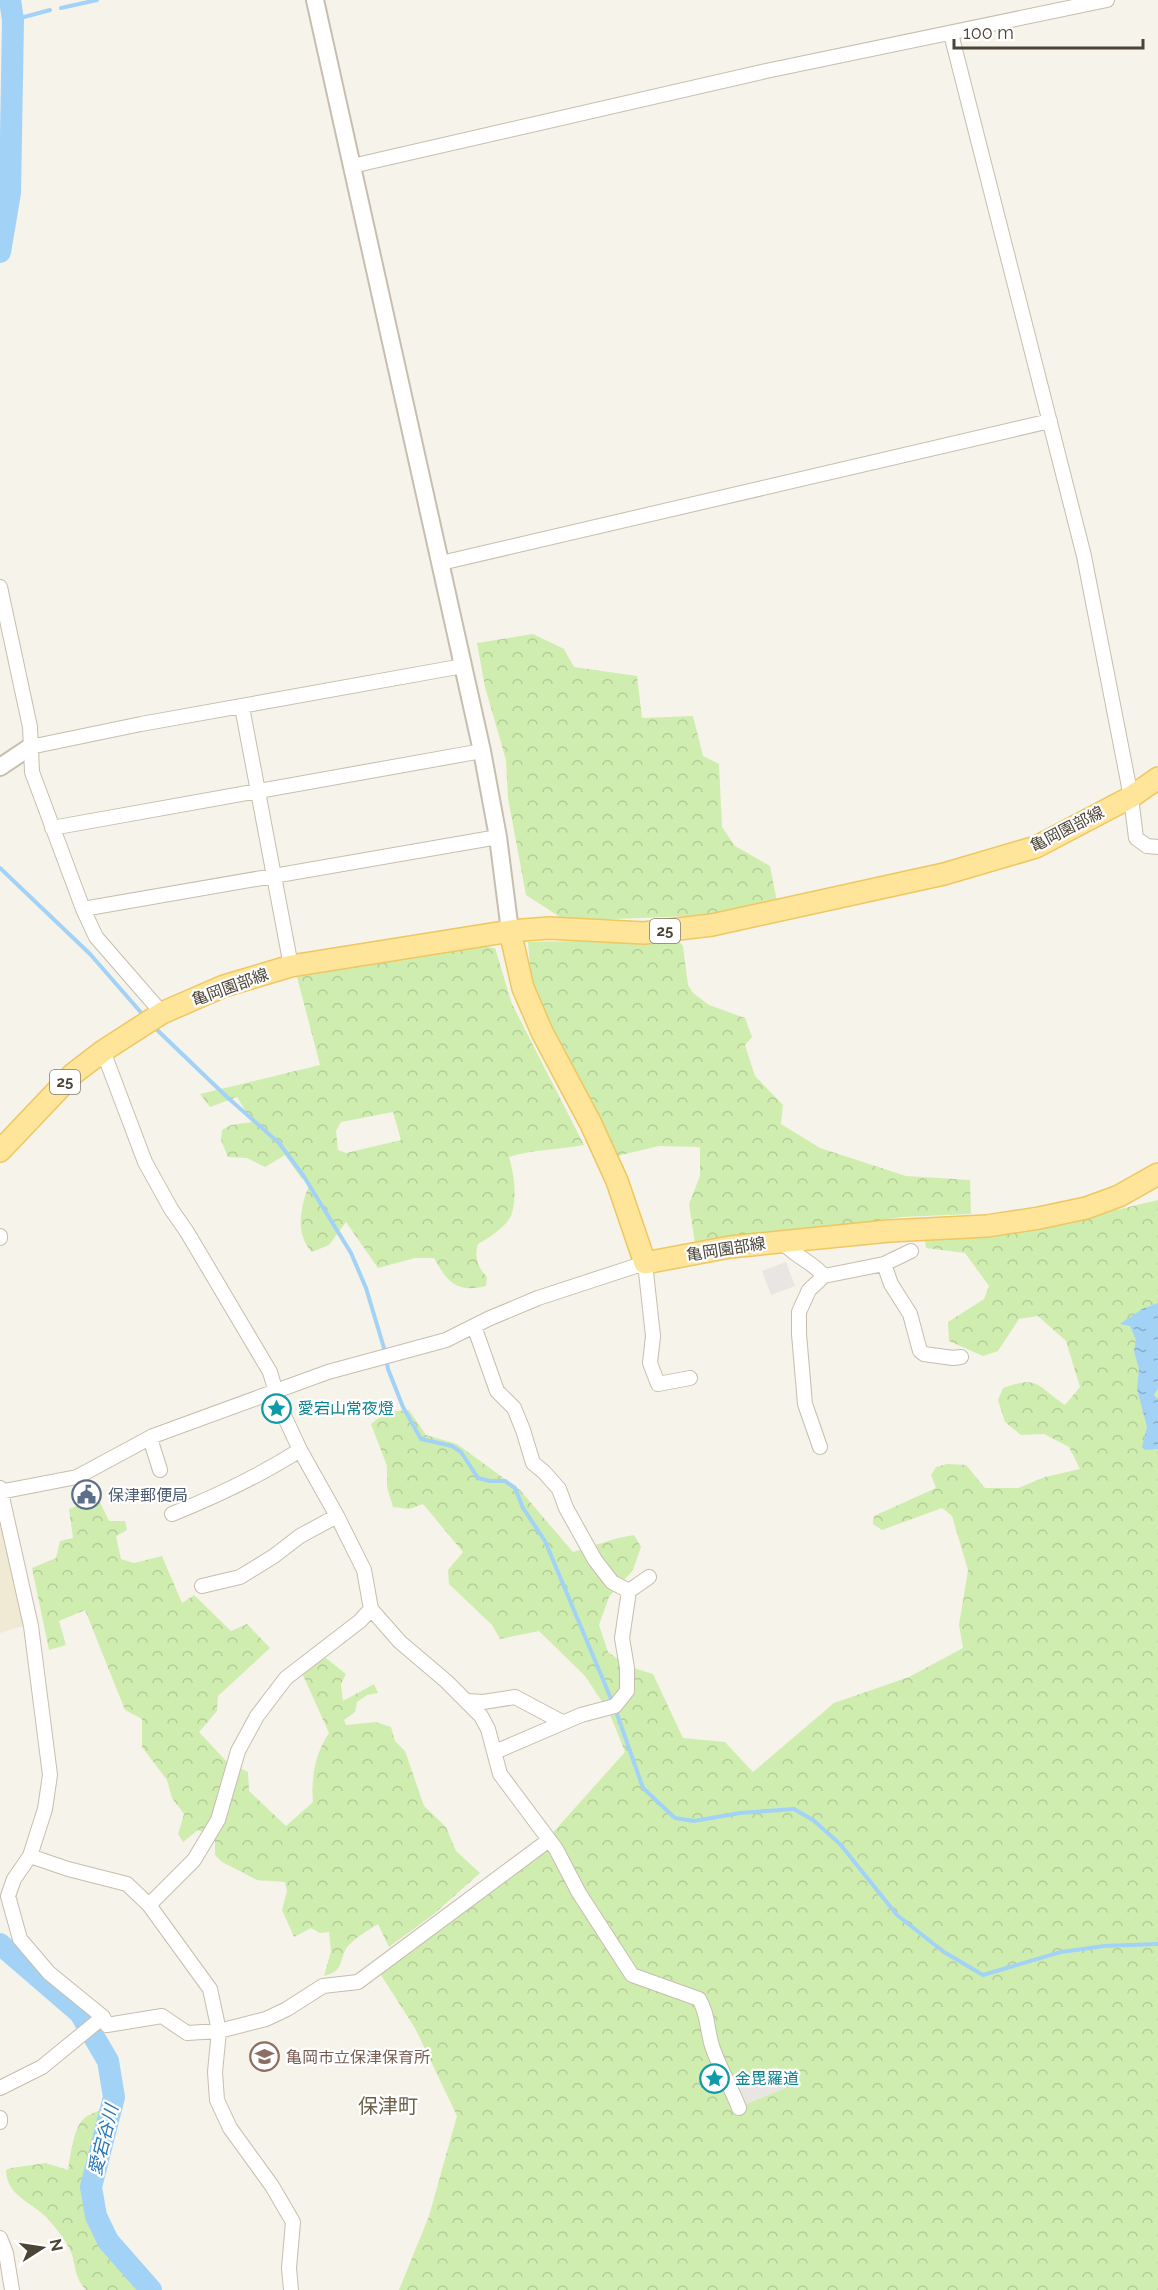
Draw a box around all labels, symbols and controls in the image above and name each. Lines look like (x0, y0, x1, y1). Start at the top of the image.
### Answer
scale bar (954, 12, 1143, 50)
text: 100 m (963, 22, 1014, 43)
street label: 亀岡園部線 (1027, 802, 1107, 856)
road number: 25 (650, 919, 680, 943)
street label: 亀岡園部線 (189, 964, 271, 1010)
road number: 25 (50, 1070, 80, 1094)
street label: 亀岡園部線 (685, 1233, 767, 1265)
place icon: 愛宕山常夜燈 (261, 1392, 293, 1424)
place label: 愛宕山常夜燈 (298, 1399, 394, 1418)
public building icon: 保津郵便局 (71, 1479, 103, 1511)
place label: 保津郵便局 (108, 1486, 188, 1505)
school or university icon: 亀岡市立保津保育所 (249, 2041, 281, 2073)
place label: 亀岡市立保津保育所 (286, 2048, 430, 2067)
place icon: 金毘羅道 (698, 2062, 730, 2094)
place label: 金毘羅道 (735, 2069, 799, 2088)
district label: 保津町 (358, 2094, 418, 2118)
water label: 愛宕谷川 (84, 2101, 122, 2177)
north arrow (12, 2218, 72, 2278)
text: N (46, 2237, 67, 2253)

